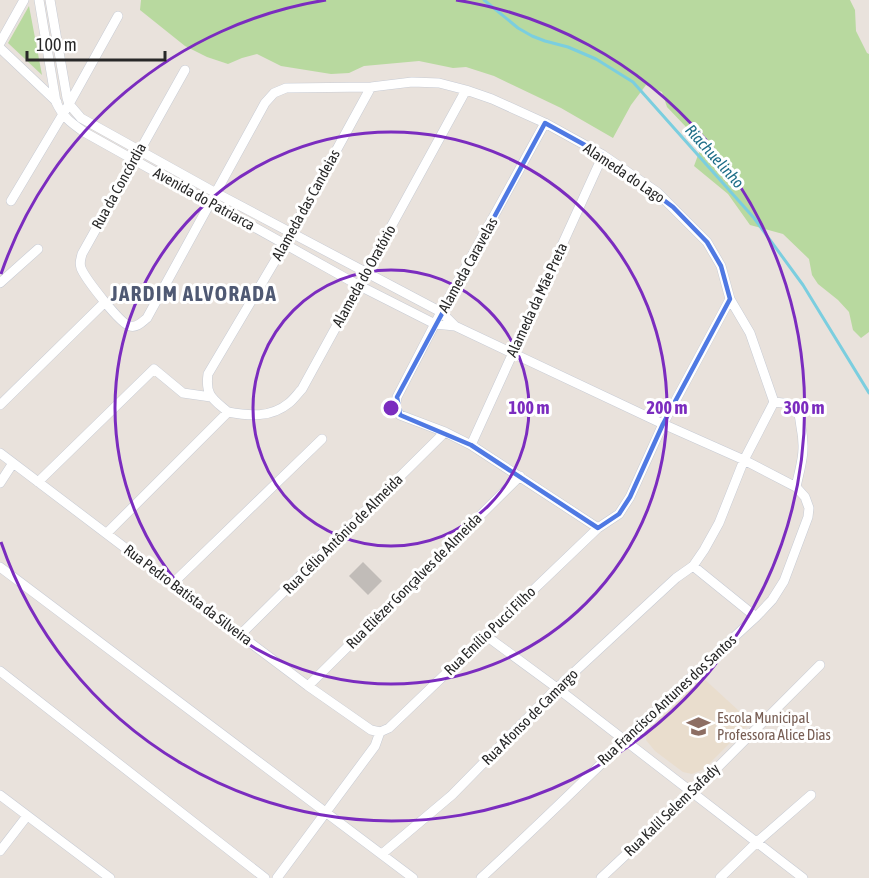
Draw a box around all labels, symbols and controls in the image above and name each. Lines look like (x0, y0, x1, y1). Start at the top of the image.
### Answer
scale bar (27, 24, 165, 62)
text: 100 m (36, 34, 77, 55)
water label: Riachuelinho (682, 121, 748, 191)
street label: Alameda do Lago (580, 139, 668, 206)
street label: Rua da Concórdia (88, 140, 149, 232)
street label: Alameda das Candeias (268, 146, 343, 263)
street label: Avenida do Patriarca (151, 164, 258, 234)
street label: Alameda Caravelas (434, 214, 501, 315)
street label: Alameda do Oratório (328, 222, 399, 330)
street label: Alameda da Mãe Preta (503, 240, 570, 360)
district label: JARDIM ALVORADA (110, 281, 277, 305)
text: 100 m (509, 397, 549, 418)
text: 200 m (647, 397, 687, 418)
text: 300 m (784, 397, 824, 418)
centre of rings (381, 398, 401, 418)
street label: Rua Célio Antônio de Almeida (279, 470, 406, 597)
street label: Rua Eliézer Gonçalves de Almeida (343, 509, 485, 652)
street label: Rua Pedro Batista da Silveira (121, 541, 256, 648)
street label: Rua Emílio Pucci Filho (441, 583, 539, 678)
street label: Rua Francisco Antunes dos Santos (594, 631, 739, 768)
street label: Rua Afonso de Camargo (478, 665, 581, 768)
place label: Escola Municipal Professora Alice Dias (717, 709, 831, 743)
school or university icon: Escola Municipal Professora Alice Dias (686, 714, 712, 740)
street label: Rua Kalil Selem Safady (621, 760, 723, 859)

